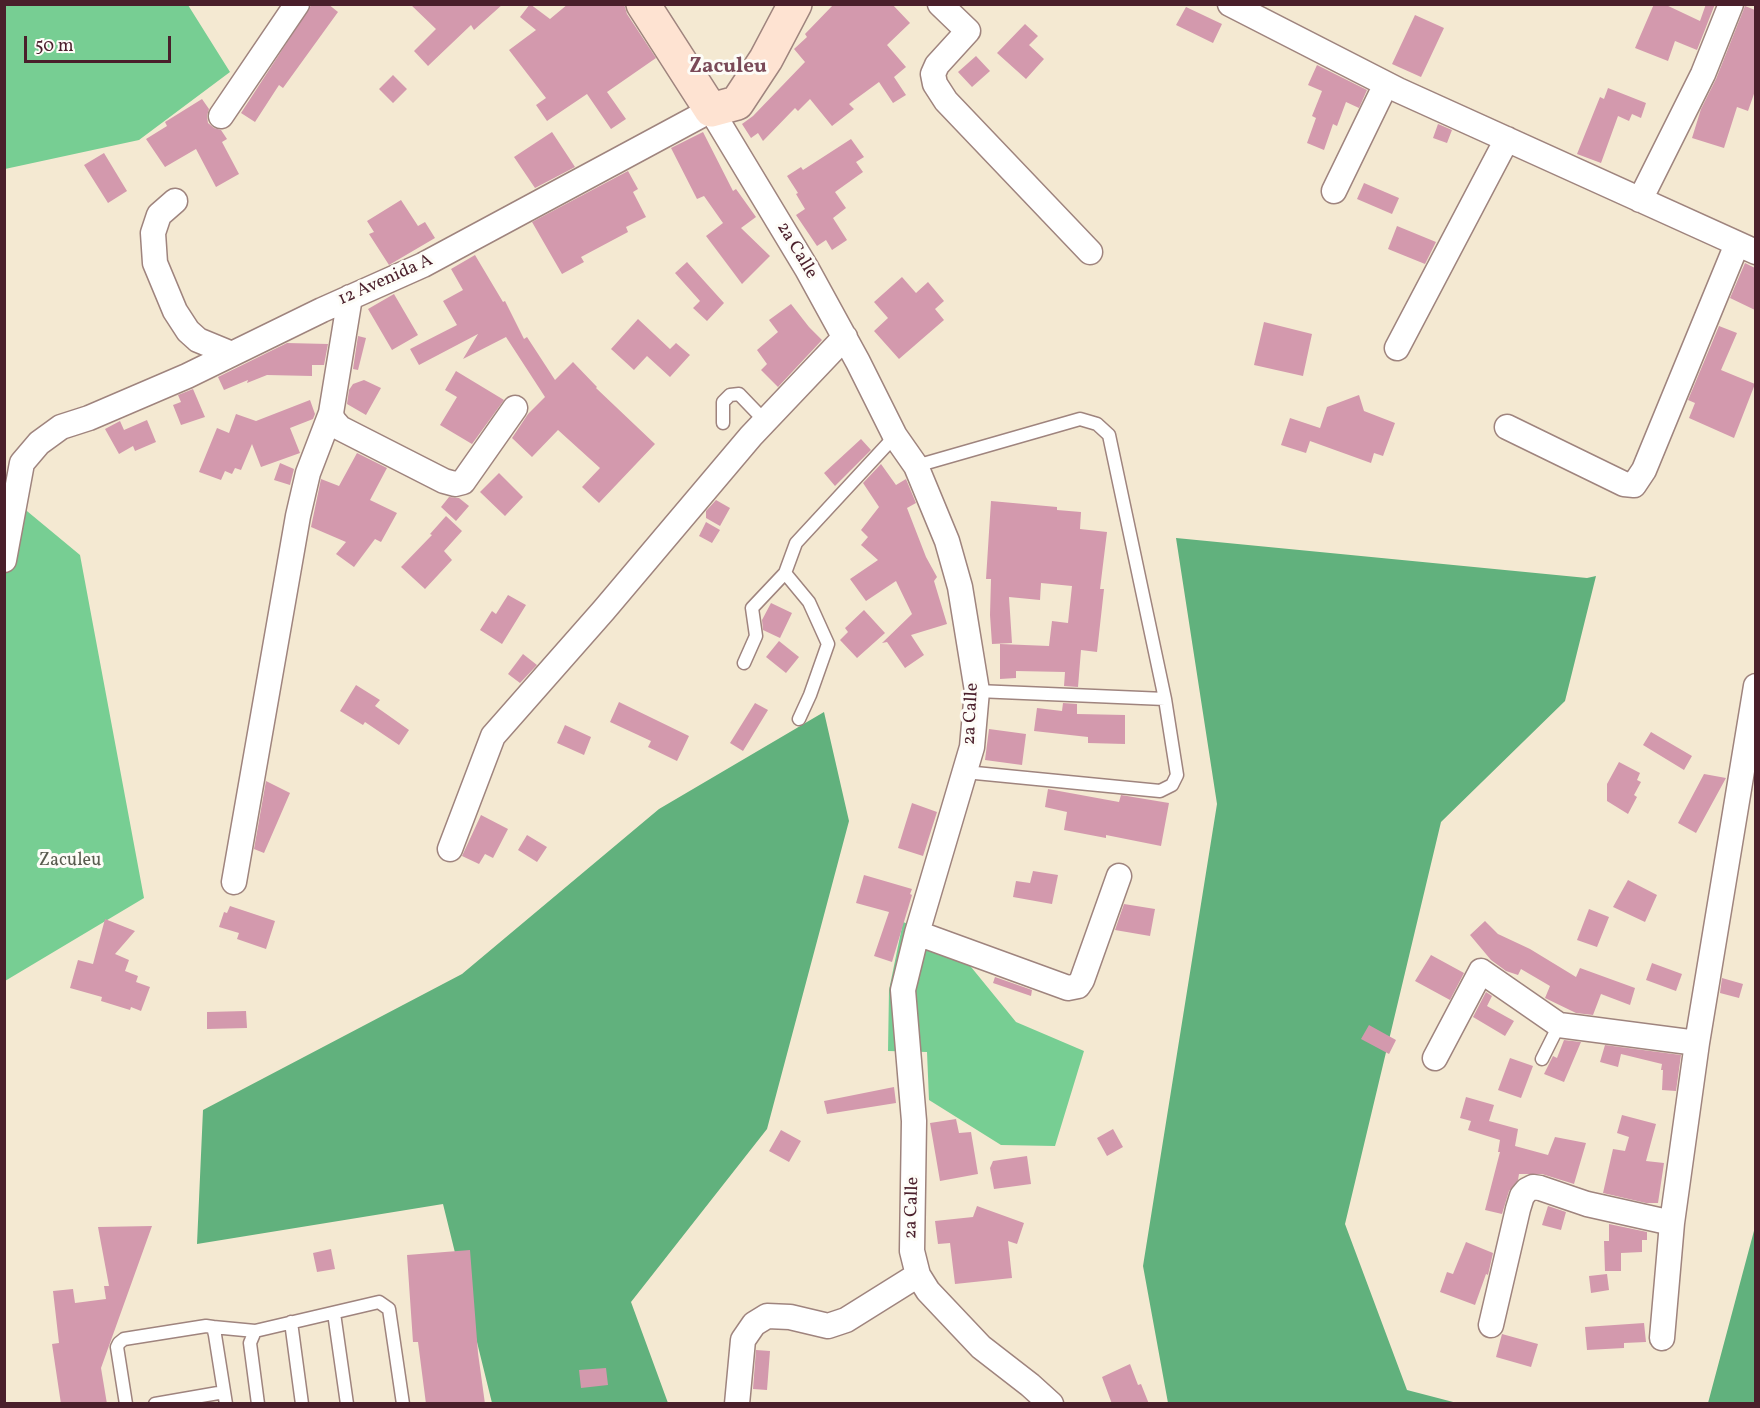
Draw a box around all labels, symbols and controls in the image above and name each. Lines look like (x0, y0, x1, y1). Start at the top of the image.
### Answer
scale bar (27, 24, 174, 62)
text: 50 m (35, 34, 74, 59)
district label: Zaculeu (689, 55, 767, 81)
street label: 2a Calle (771, 219, 821, 283)
street label: 12 Avenida A (335, 251, 437, 311)
street label: 2a Calle (960, 682, 984, 746)
park label: Zaculeu (39, 851, 101, 873)
street label: 2a Calle (901, 1177, 925, 1239)

